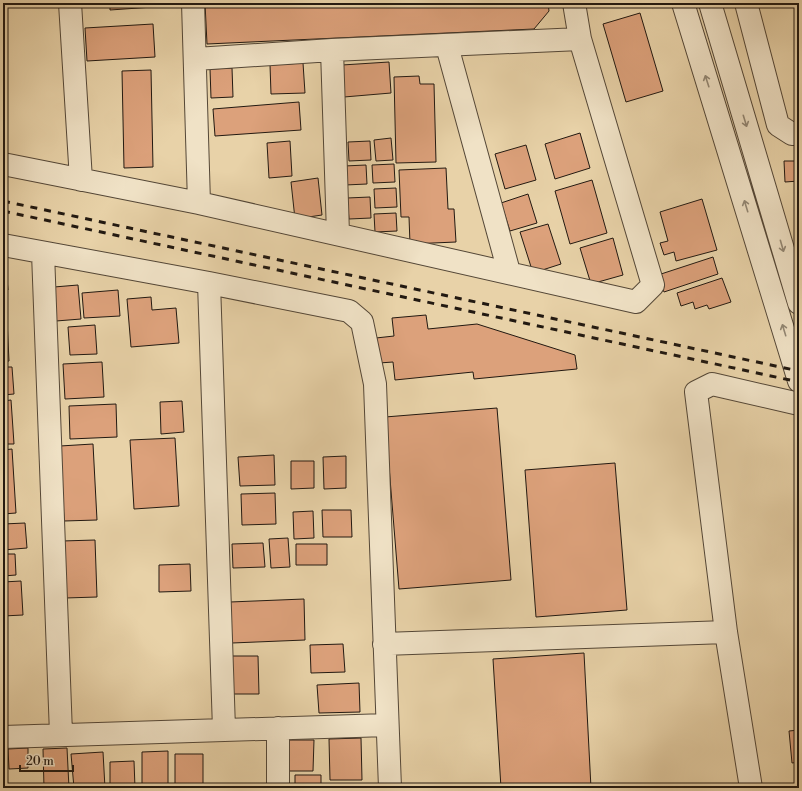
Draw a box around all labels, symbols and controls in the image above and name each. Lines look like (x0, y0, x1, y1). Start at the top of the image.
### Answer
one-way arrow (703, 75, 710, 88)
one-way arrow (742, 114, 749, 127)
one-way arrow (742, 199, 749, 212)
one-way arrow (779, 239, 786, 252)
one-way arrow (780, 323, 787, 336)
scale bar (20, 747, 73, 773)
text: 20 m (26, 754, 54, 769)

